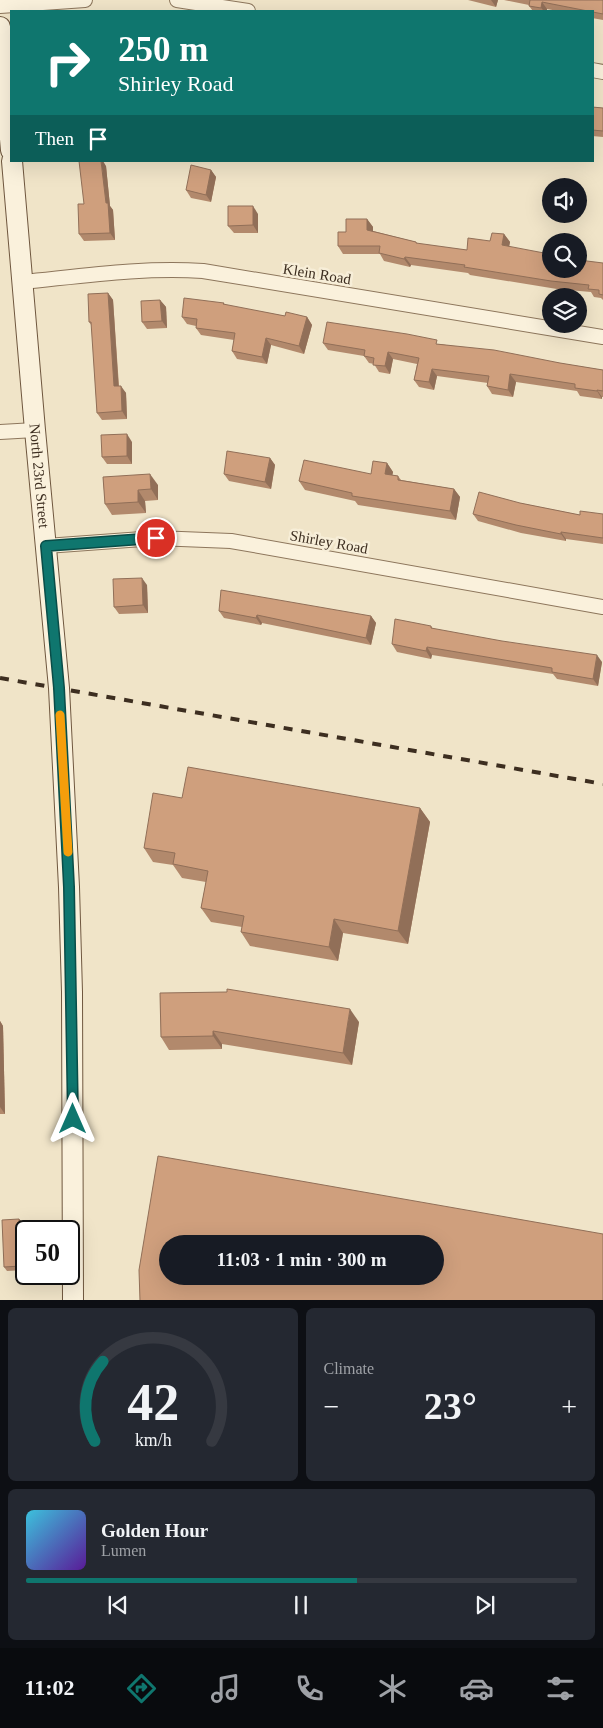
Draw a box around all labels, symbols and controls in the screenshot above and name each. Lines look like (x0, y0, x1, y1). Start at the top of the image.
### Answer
icon: right (35, 30, 100, 95)
text: 250 m (118, 30, 208, 69)
text: Shirley Road (118, 71, 234, 96)
icon: arrive (84, 125, 112, 153)
text: Then (35, 128, 74, 149)
map controls (542, 178, 587, 333)
button: sound (542, 178, 587, 223)
button: search (542, 233, 587, 278)
street label: Klein Road (282, 261, 353, 287)
button: layers (542, 288, 587, 333)
street label: North 23rd Street (26, 423, 52, 530)
pin (135, 517, 177, 559)
icon: arrive (142, 524, 170, 552)
street label: Shirley Road (289, 527, 370, 557)
position arrow (46, 1092, 98, 1144)
speed limit sign: 50 (15, 1220, 80, 1285)
text: 11:03 · 1 min · 300 m (217, 1249, 386, 1270)
text: Climate (324, 1360, 374, 1377)
text: 42 (127, 1374, 179, 1431)
text: 23° (424, 1385, 477, 1427)
text: − (324, 1391, 339, 1422)
text: + (561, 1391, 577, 1422)
text: km/h (134, 1430, 171, 1450)
text: Golden Hour (101, 1520, 208, 1541)
text: Lumen (101, 1542, 146, 1559)
icon: previous (104, 1591, 132, 1619)
icon: pause (287, 1591, 315, 1619)
icon: next (471, 1591, 499, 1619)
icon: directions (124, 1671, 159, 1706)
icon: music (208, 1671, 243, 1706)
icon: phone (292, 1671, 327, 1706)
icon: climate (375, 1671, 410, 1706)
icon: car (459, 1671, 494, 1706)
icon: filters (543, 1671, 578, 1706)
text: 11:02 (24, 1675, 75, 1700)

